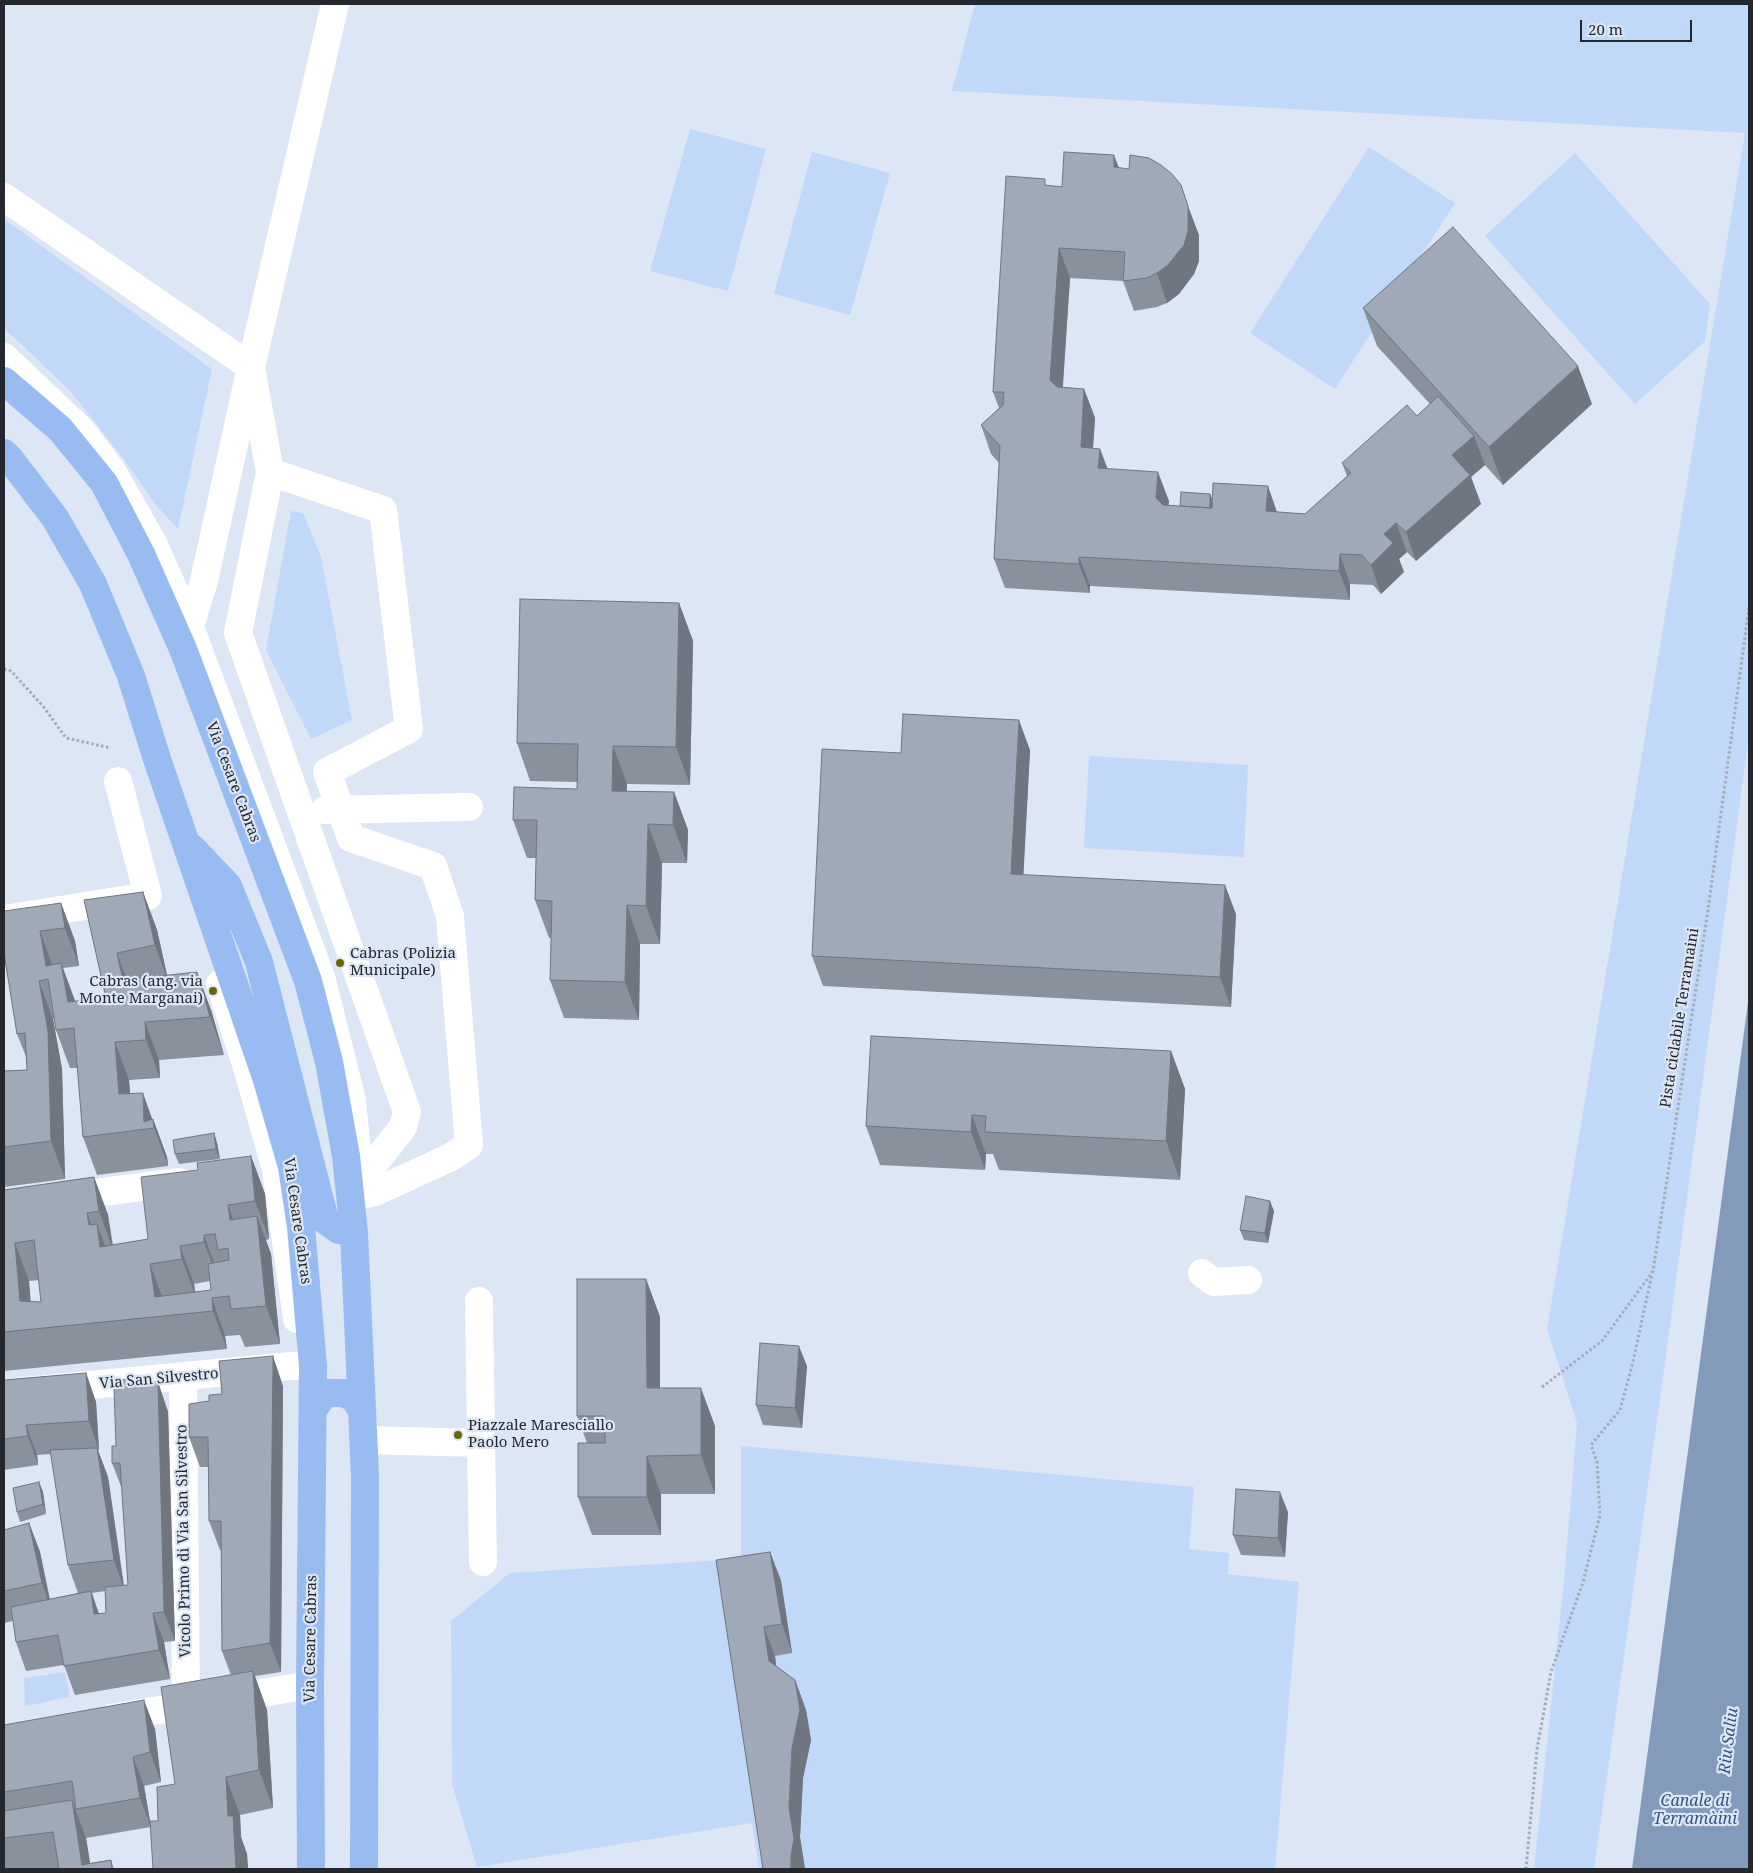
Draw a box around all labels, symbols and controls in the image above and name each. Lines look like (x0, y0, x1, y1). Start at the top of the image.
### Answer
scale bar (1583, 10, 1696, 42)
text: 20 m (1588, 19, 1623, 39)
street label: Via Cesare Cabras (202, 719, 264, 845)
street label: Pista ciclabile Terramaini (1657, 927, 1703, 1109)
place label: Cabras (Polizia Municipale) (350, 945, 456, 980)
marker: Cabras (Polizia Municipale) (334, 957, 346, 969)
place label: Cabras (ang. via Monte Marganai) (79, 973, 203, 1008)
marker: Cabras (ang. via Monte Marganai) (207, 985, 219, 997)
street label: Via Cesare Cabras (279, 1157, 315, 1285)
street label: Via San Silvestro (99, 1365, 219, 1393)
place label: Piazzale Maresciallo Paolo Mero (468, 1417, 614, 1452)
street label: Vicolo Primo di Via San Silvestro (173, 1424, 195, 1658)
marker: Piazzale Maresciallo Paolo Mero (452, 1429, 464, 1441)
street label: Via Cesare Cabras (301, 1575, 321, 1703)
water label: Riu Saliu (1715, 1707, 1743, 1775)
water label: Canale di Terramàini (1653, 1791, 1737, 1829)

